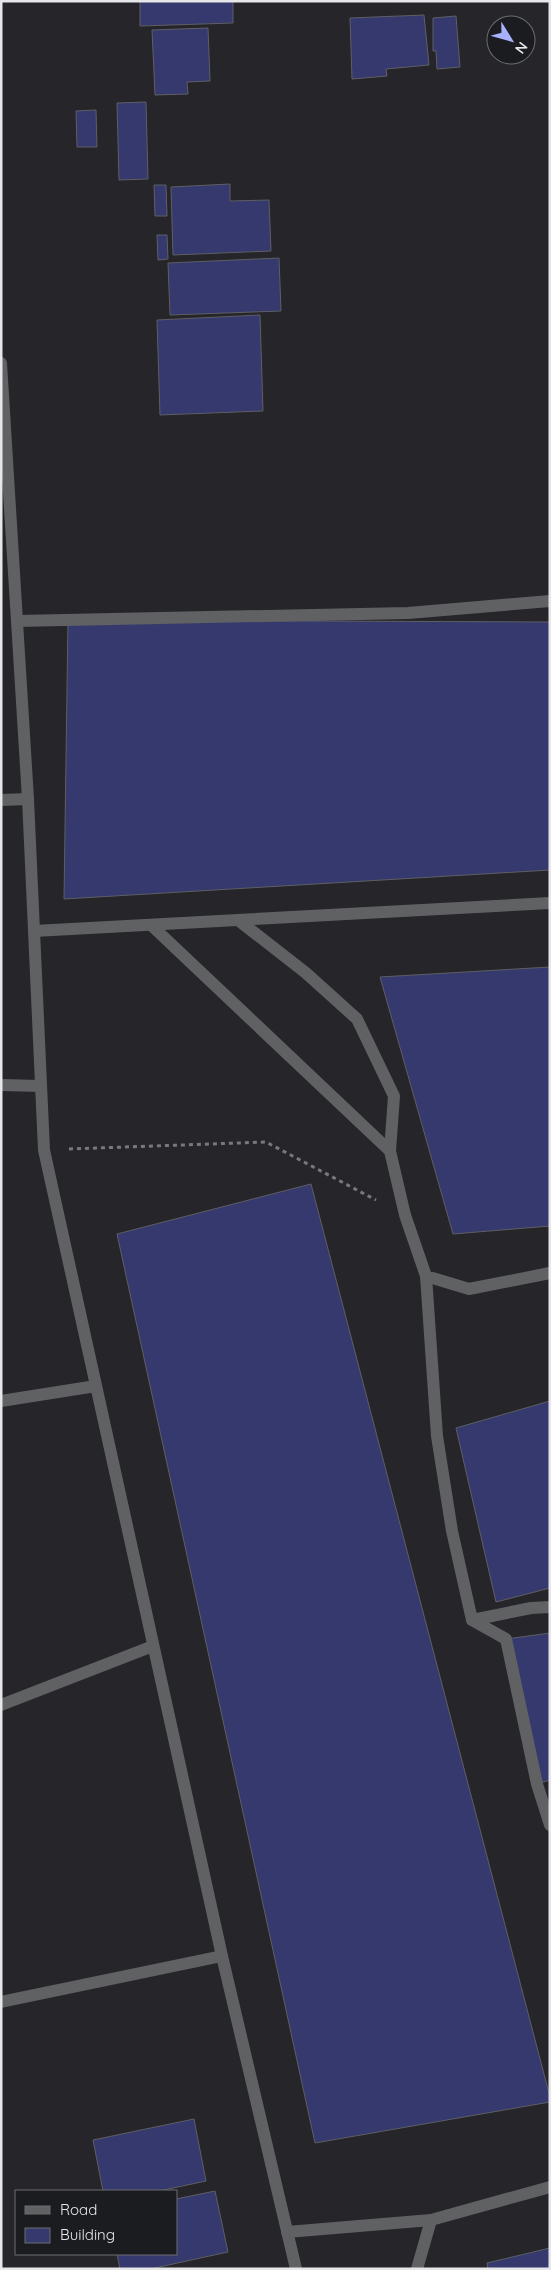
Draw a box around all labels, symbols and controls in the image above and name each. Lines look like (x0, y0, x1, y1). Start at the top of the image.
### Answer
north arrow (486, 15, 536, 65)
text: N (511, 38, 532, 57)
legend (15, 2190, 178, 2255)
text: Road (60, 2200, 97, 2219)
text: Building (60, 2225, 115, 2244)

